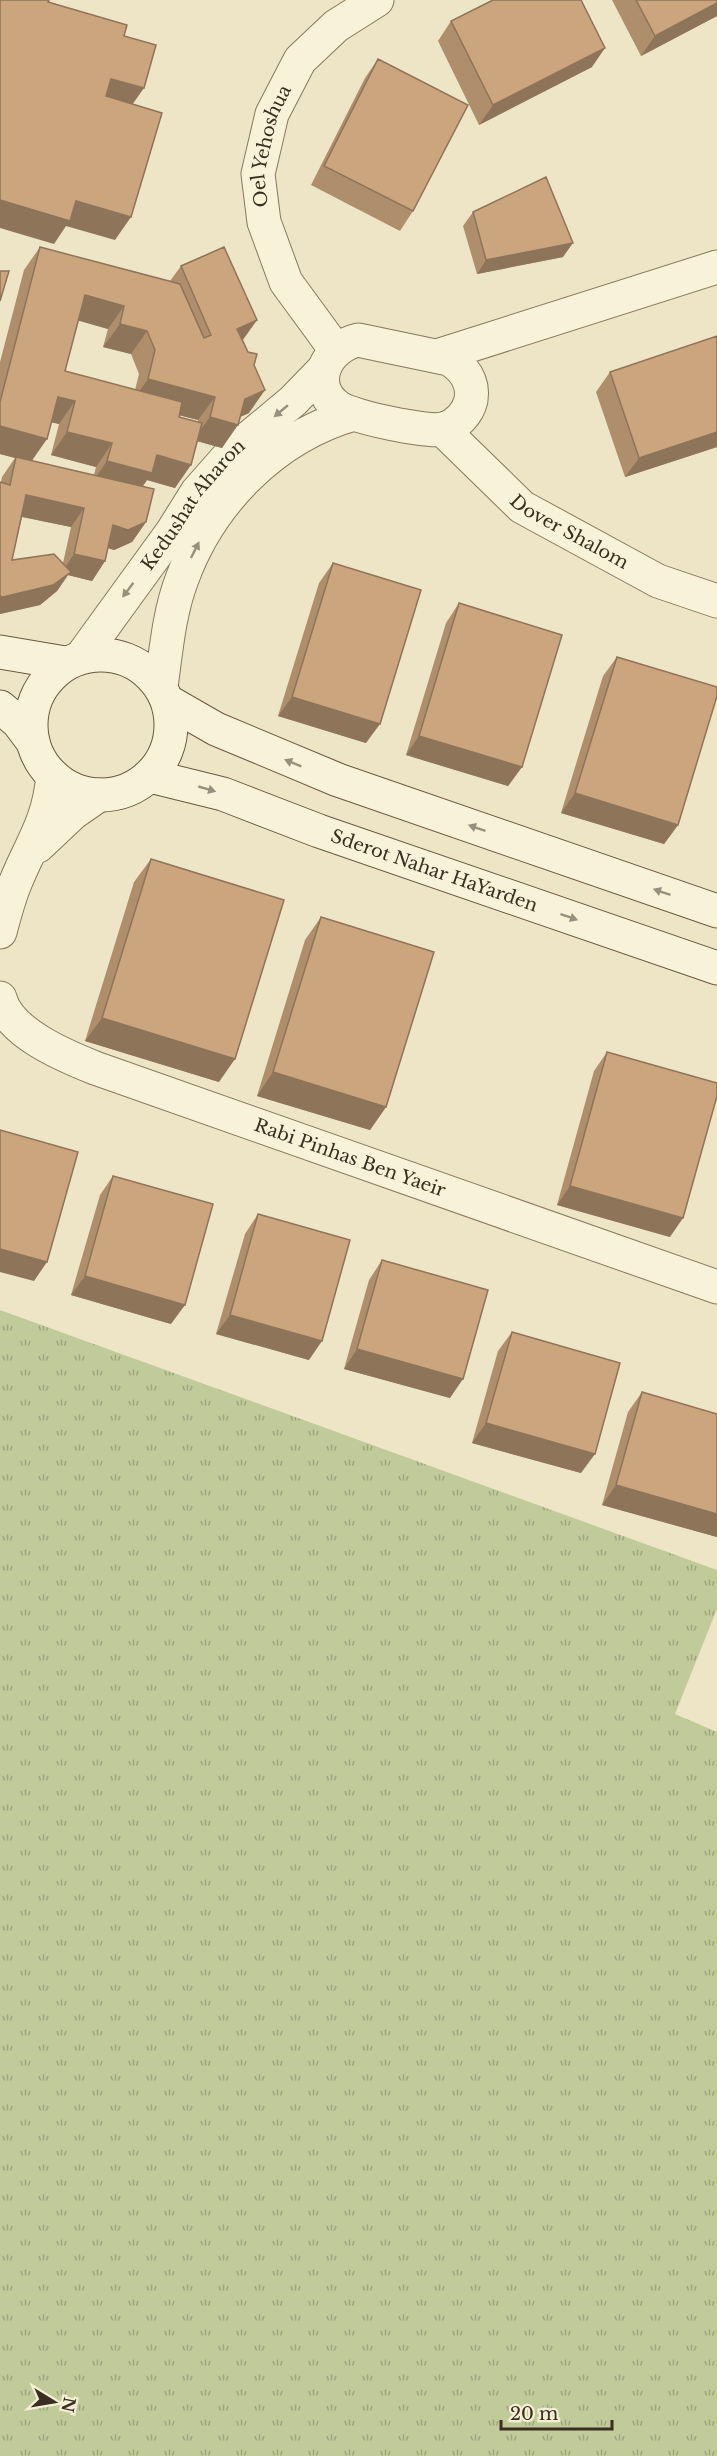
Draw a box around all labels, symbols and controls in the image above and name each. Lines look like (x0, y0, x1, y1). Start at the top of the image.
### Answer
street label: Oel Yehoshua (247, 81, 296, 209)
one-way arrow (273, 404, 289, 417)
street label: Kedushat Aharon (137, 434, 250, 575)
street label: Dover Shalom (505, 490, 632, 574)
one-way arrow (191, 541, 200, 558)
one-way arrow (123, 582, 135, 597)
one-way arrow (284, 758, 302, 768)
one-way arrow (198, 785, 216, 795)
one-way arrow (468, 823, 486, 833)
street label: Sderot Nahar HaYarden (328, 825, 541, 916)
one-way arrow (653, 886, 671, 896)
one-way arrow (560, 913, 578, 922)
street label: Rabi Pinhas Ben Yaeir (251, 1114, 449, 1202)
north arrow (24, 2372, 84, 2432)
scale bar (501, 2393, 612, 2431)
text: N (57, 2396, 80, 2414)
text: 20 m (510, 2403, 558, 2425)

